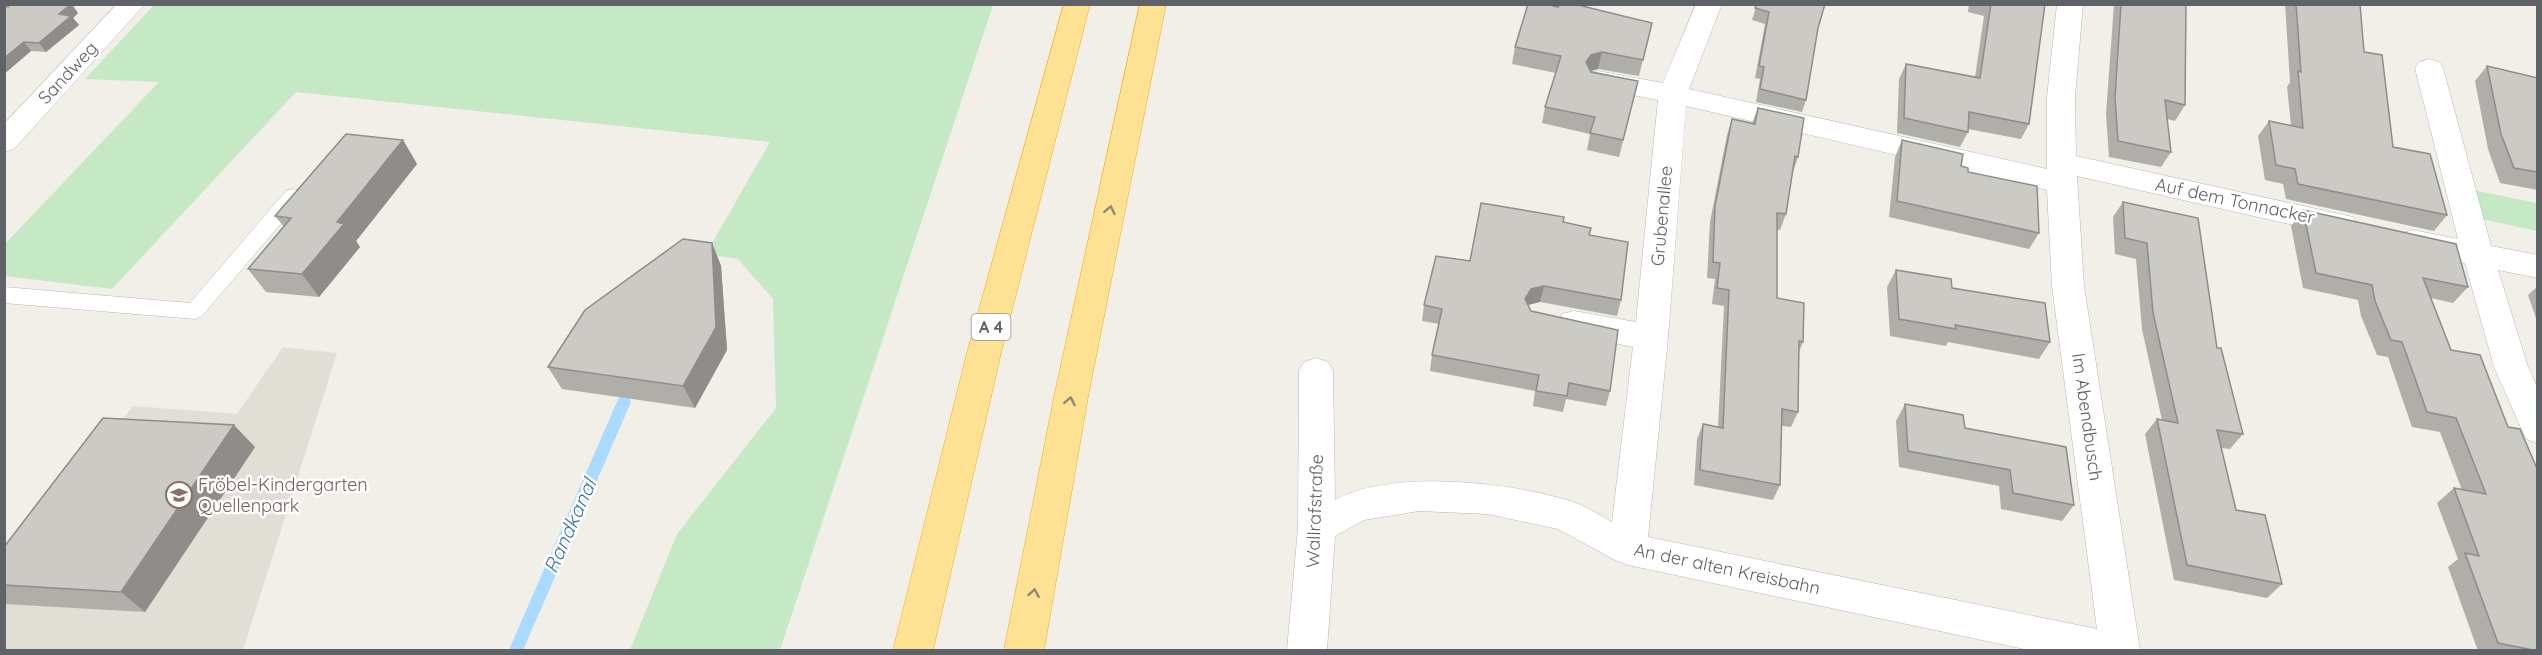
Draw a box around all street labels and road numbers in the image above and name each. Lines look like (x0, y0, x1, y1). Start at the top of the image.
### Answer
street label: Sandweg (33, 37, 102, 109)
street label: Grubenallee (1646, 165, 1677, 267)
street label: Auf dem Tonnacker (2153, 172, 2317, 229)
road number: A 4 (972, 314, 1010, 340)
street label: Im Abendbusch (2067, 351, 2108, 482)
street label: Wallrafstraße (1301, 454, 1328, 568)
street label: An der alten Kreisbahn (1632, 538, 1822, 599)

